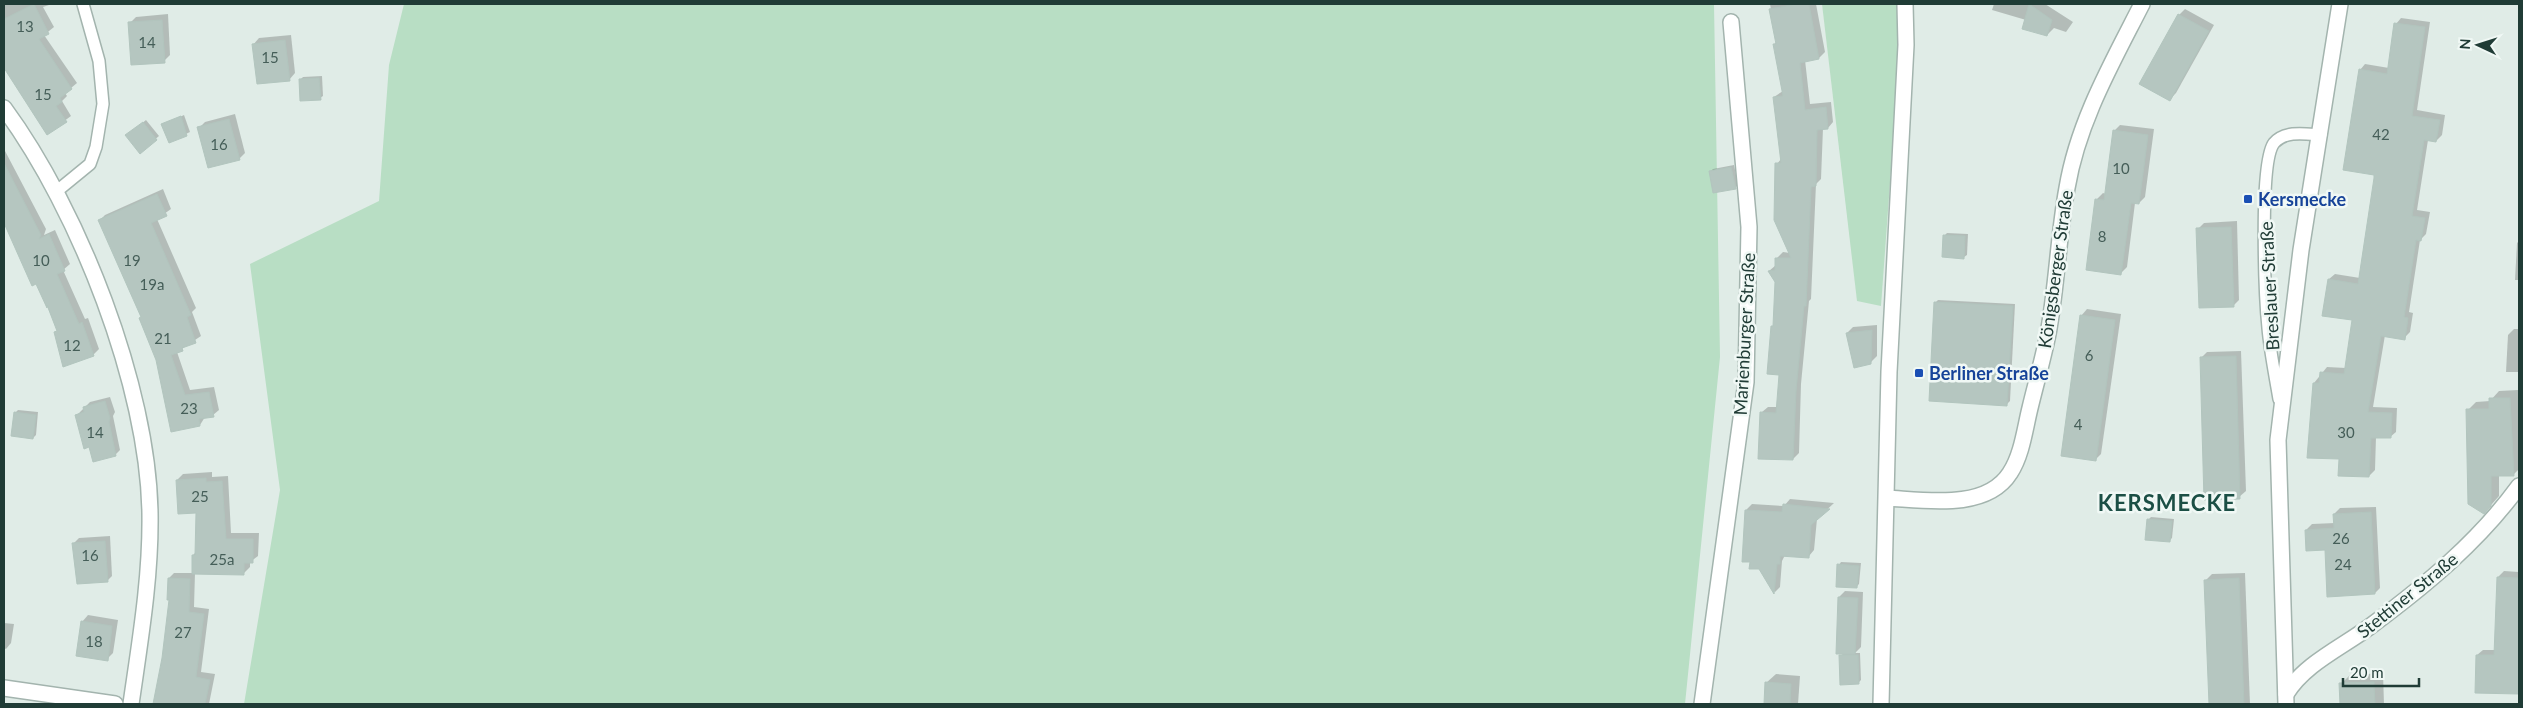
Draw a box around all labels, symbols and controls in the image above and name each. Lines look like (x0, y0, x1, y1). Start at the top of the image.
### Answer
house number: 13 (16, 17, 34, 35)
north arrow (2453, 20, 2503, 70)
house number: 14 (138, 33, 156, 51)
text: N (2456, 38, 2473, 50)
house number: 15 (261, 48, 279, 66)
house number: 15 (34, 85, 52, 103)
house number: 42 (2372, 125, 2390, 143)
house number: 16 (210, 135, 228, 153)
house number: 10 (2112, 159, 2130, 177)
street label: Königsberger Straße (2033, 188, 2077, 350)
place label: Kersmecke (2258, 188, 2346, 210)
marker: Kersmecke (2242, 193, 2254, 205)
street label: Breslauer Straße (2255, 221, 2283, 351)
house number: 8 (2098, 227, 2106, 245)
house number: 10 (32, 251, 50, 269)
house number: 19 (123, 251, 141, 269)
street label: Marienburger Straße (1729, 252, 1759, 416)
house number: 19a (140, 275, 164, 293)
house number: 21 (154, 329, 172, 347)
house number: 12 (63, 336, 81, 354)
house number: 6 (2085, 346, 2094, 364)
place label: Berliner Straße (1929, 362, 2049, 384)
marker: Berliner Straße (1913, 367, 1925, 379)
house number: 23 (180, 399, 198, 417)
house number: 4 (2074, 415, 2083, 433)
house number: 14 (86, 423, 104, 441)
house number: 30 (2337, 423, 2355, 441)
house number: 25 (191, 487, 209, 505)
district label: KERSMECKE (2098, 489, 2236, 516)
house number: 26 (2332, 529, 2350, 547)
house number: 16 (81, 546, 99, 564)
street label: Stettiner Straße (2352, 548, 2462, 642)
house number: 25a (210, 550, 234, 568)
house number: 24 (2334, 555, 2352, 573)
house number: 27 (174, 623, 192, 641)
house number: 18 (85, 632, 103, 650)
scale bar (2343, 656, 2419, 688)
text: 20 m (2350, 663, 2384, 681)

